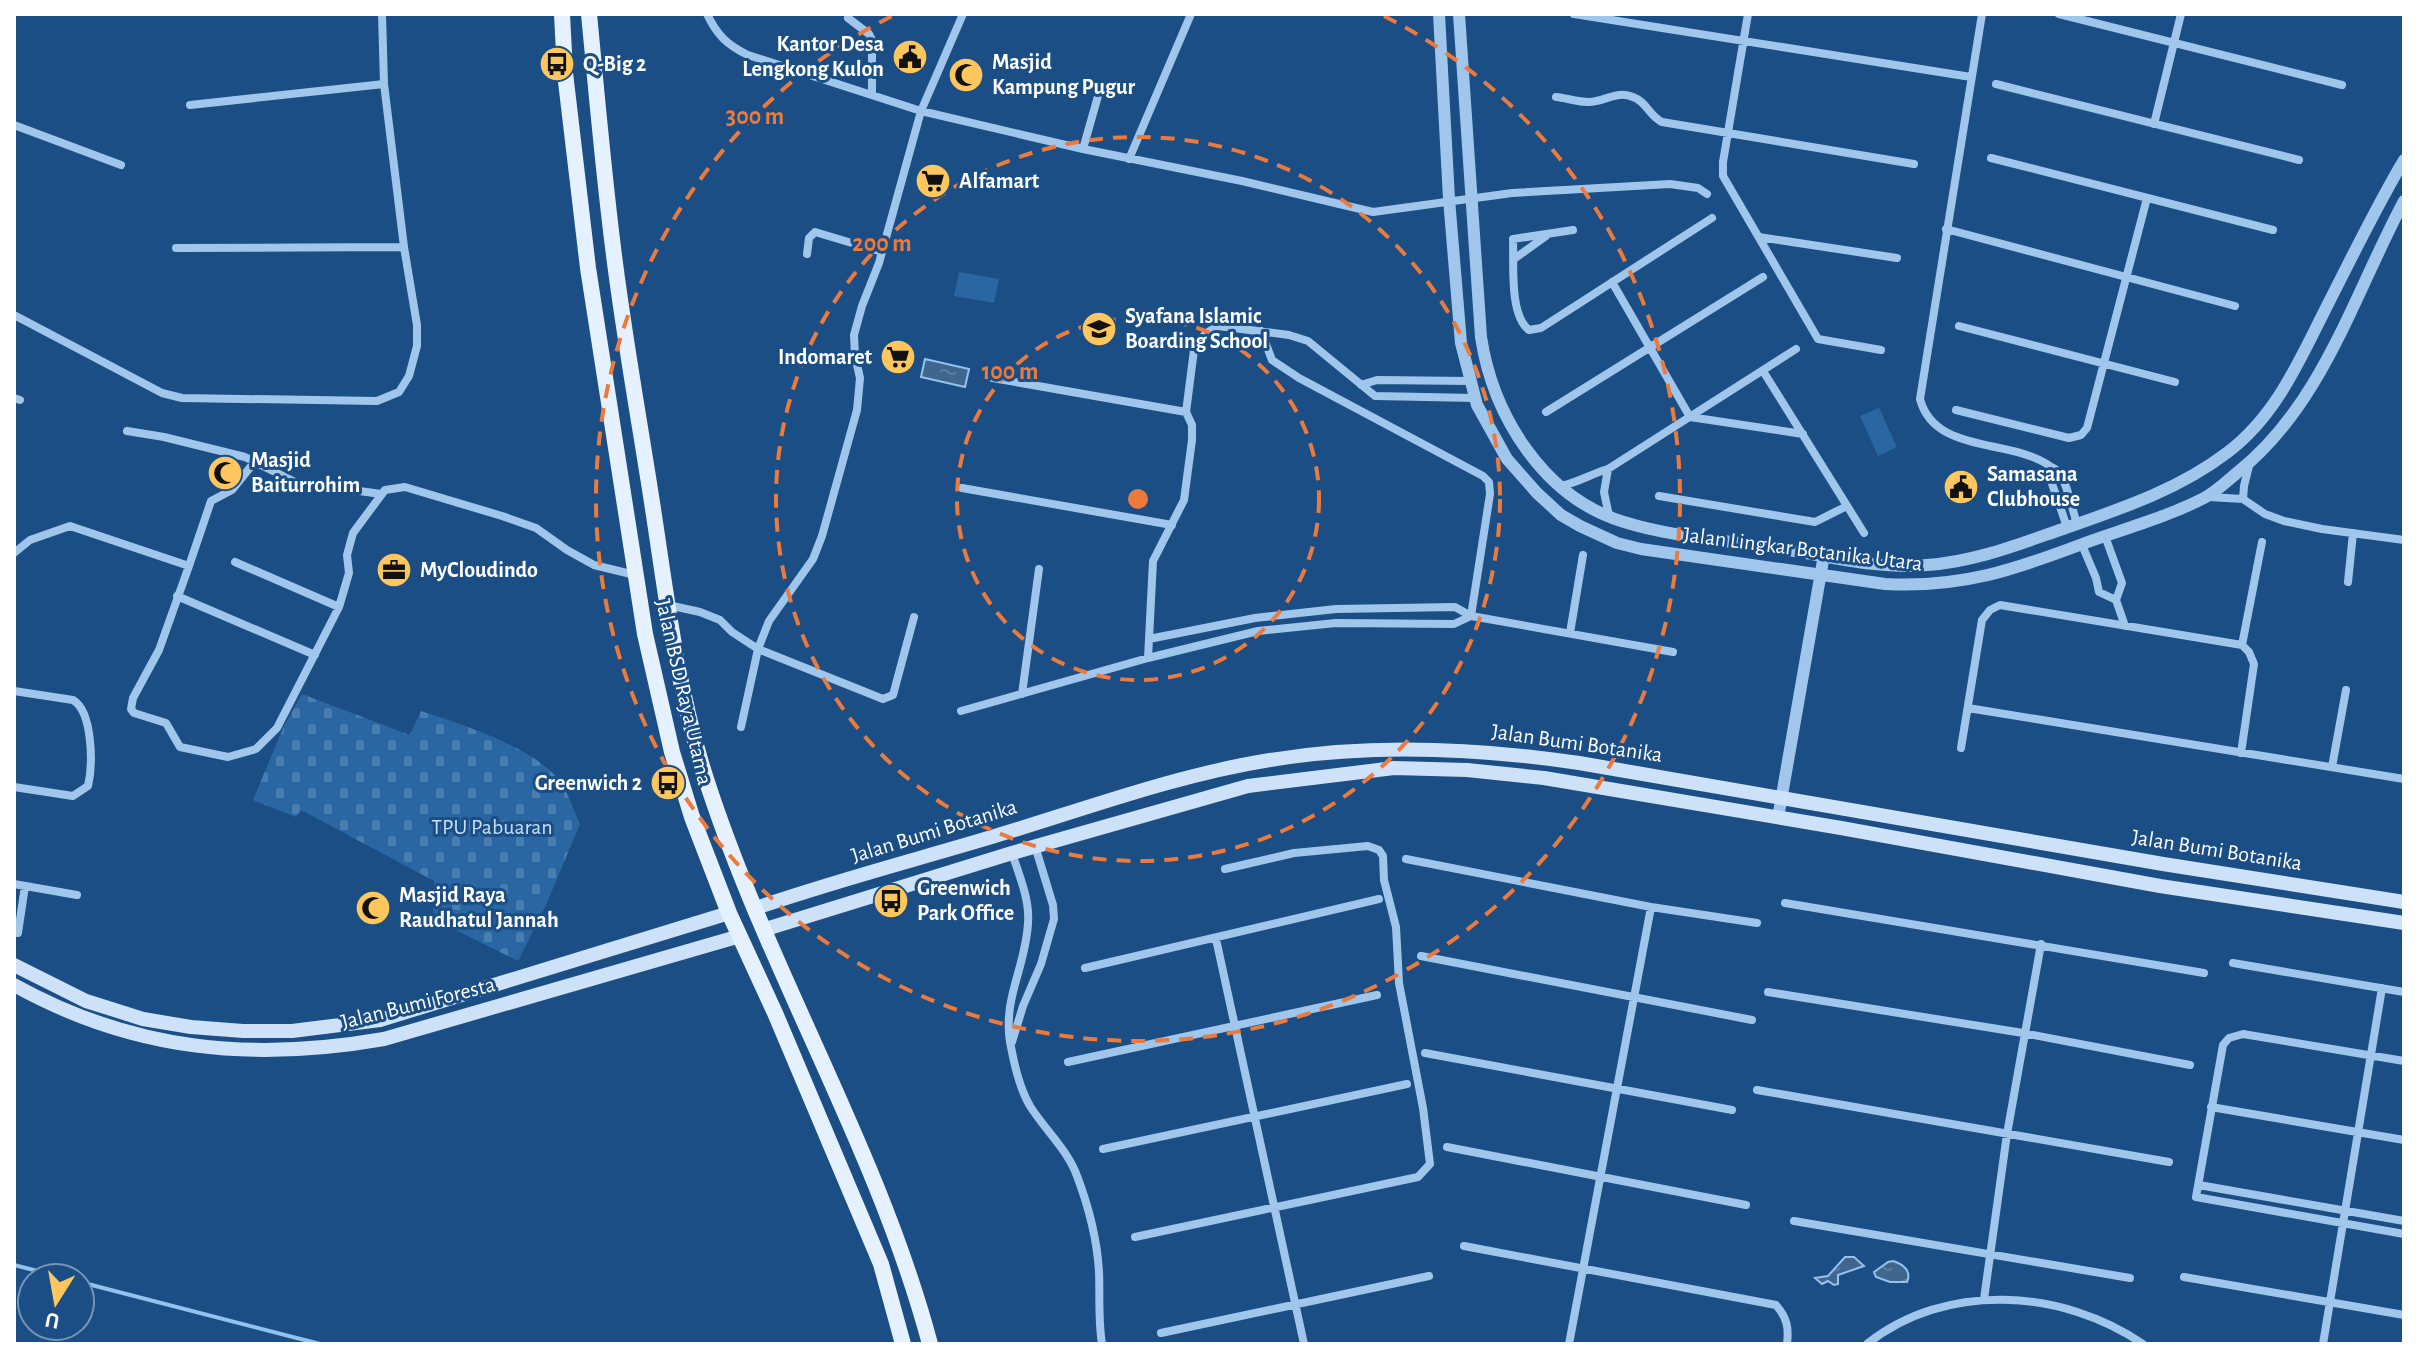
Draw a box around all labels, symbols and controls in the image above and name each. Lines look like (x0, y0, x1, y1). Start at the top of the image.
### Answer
place label: Kantor Desa Lengkong Kulon (742, 33, 884, 80)
public building icon: Kantor Desa Lengkong Kulon (891, 38, 929, 76)
bus stop icon: Q-Big 2 (538, 45, 576, 83)
place label: Masjid Kampung Pugur (992, 51, 1135, 98)
place label: Q-Big 2 (583, 53, 646, 76)
mosque icon: Masjid Kampung Pugur (947, 56, 985, 94)
text: 300 m (726, 105, 784, 129)
supermarket icon: Alfamart (914, 162, 952, 200)
place label: Alfamart (959, 170, 1040, 192)
text: 200 m (852, 232, 912, 256)
place label: Syafana Islamic Boarding School (1125, 305, 1268, 352)
school or university icon: Syafana Islamic Boarding School (1080, 310, 1118, 348)
supermarket icon: Indomaret (879, 338, 917, 376)
place label: Indomaret (778, 346, 873, 368)
text: 100 m (982, 360, 1038, 384)
place label: Masjid Baiturrohim (251, 449, 360, 496)
mosque icon: Masjid Baiturrohim (206, 454, 244, 492)
place label: Samasana Clubhouse (1987, 463, 2080, 510)
public building icon: Samasana Clubhouse (1942, 468, 1980, 506)
centre of rings (1124, 485, 1152, 513)
street label: Jalan Lingkar Botanika Utara (1682, 523, 1924, 575)
office icon: MyCloudindo (375, 551, 413, 589)
place label: MyCloudindo (420, 559, 538, 582)
street label: Jalan BSD Raya Utama (652, 597, 716, 787)
street label: Jalan Bumi Botanika (1490, 720, 1664, 766)
bus stop icon: Greenwich 2 (649, 764, 687, 802)
place label: Greenwich 2 (535, 772, 642, 794)
street label: Jalan Bumi Botanika (849, 795, 1019, 867)
park label: TPU Pabuaran (431, 816, 553, 838)
street label: Jalan Bumi Botanika (2130, 826, 2304, 874)
place label: Greenwich Park Office (917, 877, 1014, 924)
bus stop icon: Greenwich Park Office (872, 882, 910, 920)
place label: Masjid Raya Raudhatul Jannah (399, 884, 559, 931)
mosque icon: Masjid Raya Raudhatul Jannah (354, 889, 392, 927)
street label: Jalan Bumi Foresta (339, 973, 497, 1033)
north arrow (16, 1262, 96, 1342)
text: U (43, 1309, 61, 1333)

